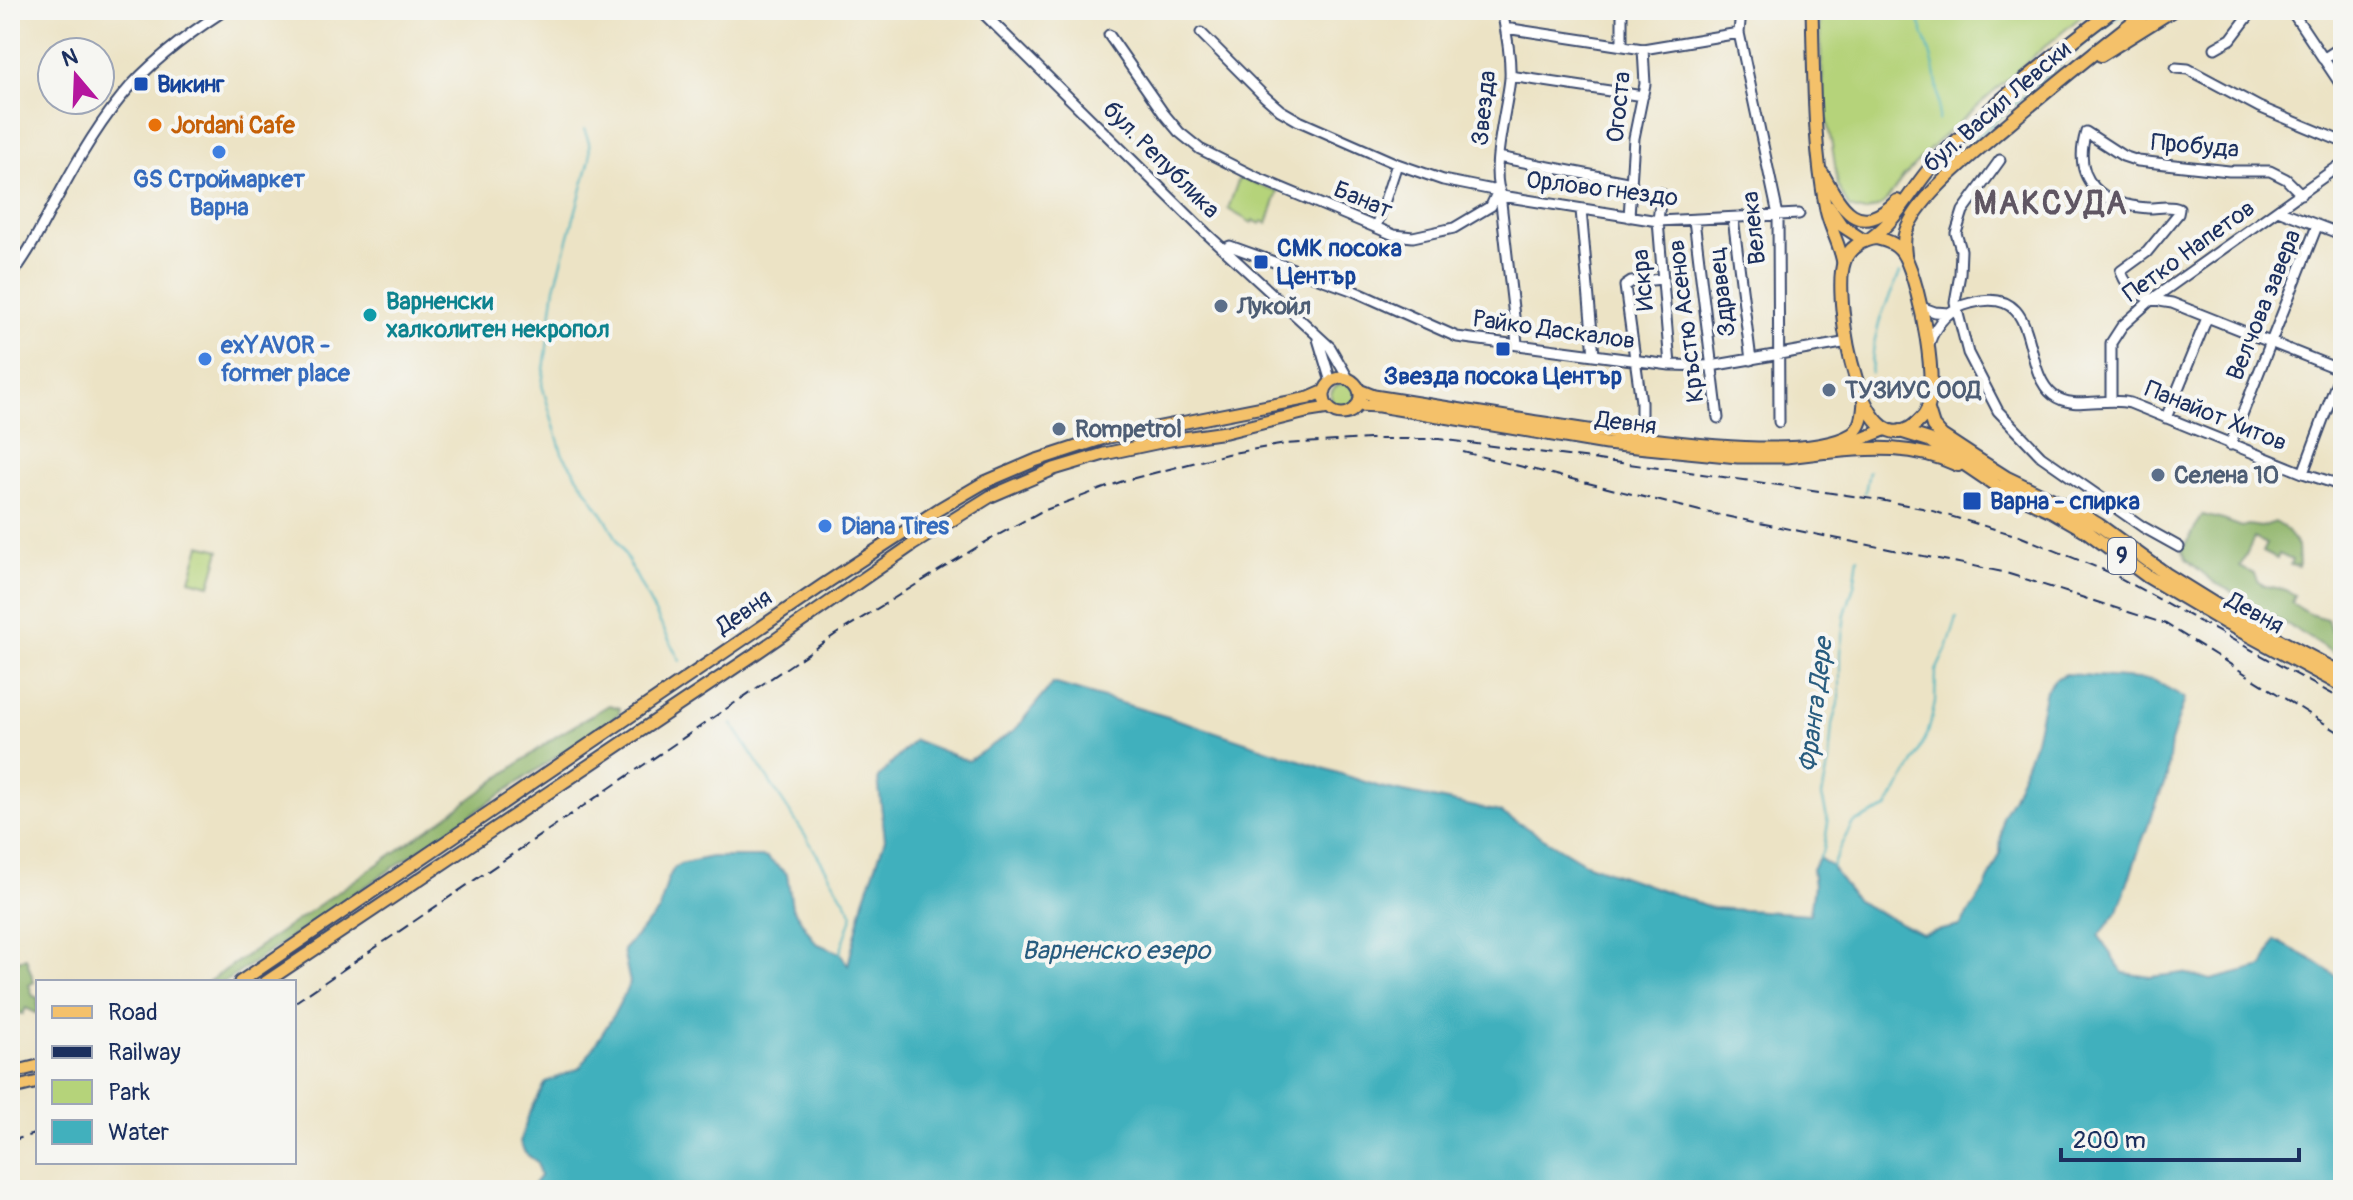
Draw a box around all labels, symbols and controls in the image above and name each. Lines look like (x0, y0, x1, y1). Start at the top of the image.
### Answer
street label: бул. Васил Левски (1917, 35, 2077, 179)
north arrow (36, 36, 116, 116)
text: N (58, 42, 82, 74)
street label: Звезда (1466, 69, 1502, 147)
place label: Викинг (157, 70, 225, 99)
street label: Огоста (1601, 70, 1637, 144)
marker: Викинг (132, 75, 150, 93)
street label: бул. Република (1096, 95, 1226, 225)
place label: Jordani Cafe (171, 111, 296, 140)
marker: Jordani Cafe (146, 116, 164, 134)
street label: Прoбудa (2150, 128, 2240, 164)
marker: GS Строймаркет Варна (210, 143, 228, 161)
place label: GS Строймаркет Варна (133, 165, 306, 222)
street label: Орлово гнездо (1524, 165, 1680, 213)
street label: Банат (1329, 175, 1397, 225)
district label: МАКСУДА (1973, 184, 2129, 224)
street label: Велека (1736, 190, 1772, 266)
street label: Петко Напетов (2117, 193, 2261, 309)
street label: Велчова завера (2221, 225, 2307, 385)
place label: СМК посока Център (1277, 234, 1402, 291)
street label: Кръстю Асенов (1662, 238, 1710, 404)
street label: Здравец (1702, 246, 1742, 338)
street label: Искра (1626, 248, 1660, 312)
marker: СМК посока Център (1252, 253, 1270, 271)
place label: Варненски халколитен некропол (386, 287, 610, 344)
place label: Лукойл (1236, 292, 1311, 321)
marker: Лукойл (1212, 297, 1230, 315)
street label: Райко Даскалов (1471, 304, 1637, 356)
marker: Варненски халколитен некропол (361, 306, 379, 324)
place label: exYAVOR - former place (220, 331, 351, 388)
marker: Звезда посока Център (1494, 340, 1512, 358)
marker: exYAVOR - former place (196, 350, 214, 368)
place label: Звезда посока Център (1384, 362, 1622, 391)
street label: Панайот Хитов (2141, 374, 2291, 458)
place label: ТУЗИУС ООД (1844, 376, 1982, 405)
marker: ТУЗИУС ООД (1820, 381, 1838, 399)
street label: Девня (1593, 405, 1658, 441)
place label: Rompetrol (1075, 415, 1182, 444)
marker: Rompetrol (1050, 420, 1068, 438)
place label: Селена 10 (2174, 461, 2279, 490)
marker: Селена 10 (2149, 466, 2167, 484)
place label: Варна - спирка (1990, 487, 2140, 516)
marker: Варна - спирка (1961, 490, 1983, 512)
place label: Diana Tires (841, 512, 949, 541)
marker: Diana Tires (816, 517, 834, 535)
road number: 9 (2108, 538, 2136, 574)
street label: Девня (710, 583, 778, 642)
street label: Девня (2220, 585, 2289, 641)
water label: Франга Дере (1792, 634, 1840, 774)
water label: Варненско езеро (1022, 935, 1212, 967)
legend (36, 980, 296, 1164)
text: Road (108, 998, 158, 1027)
text: Railway (108, 1038, 181, 1067)
text: Park (108, 1078, 150, 1107)
scale bar (2061, 1112, 2299, 1162)
text: Water (108, 1118, 169, 1147)
text: 200 m (2073, 1126, 2146, 1155)

